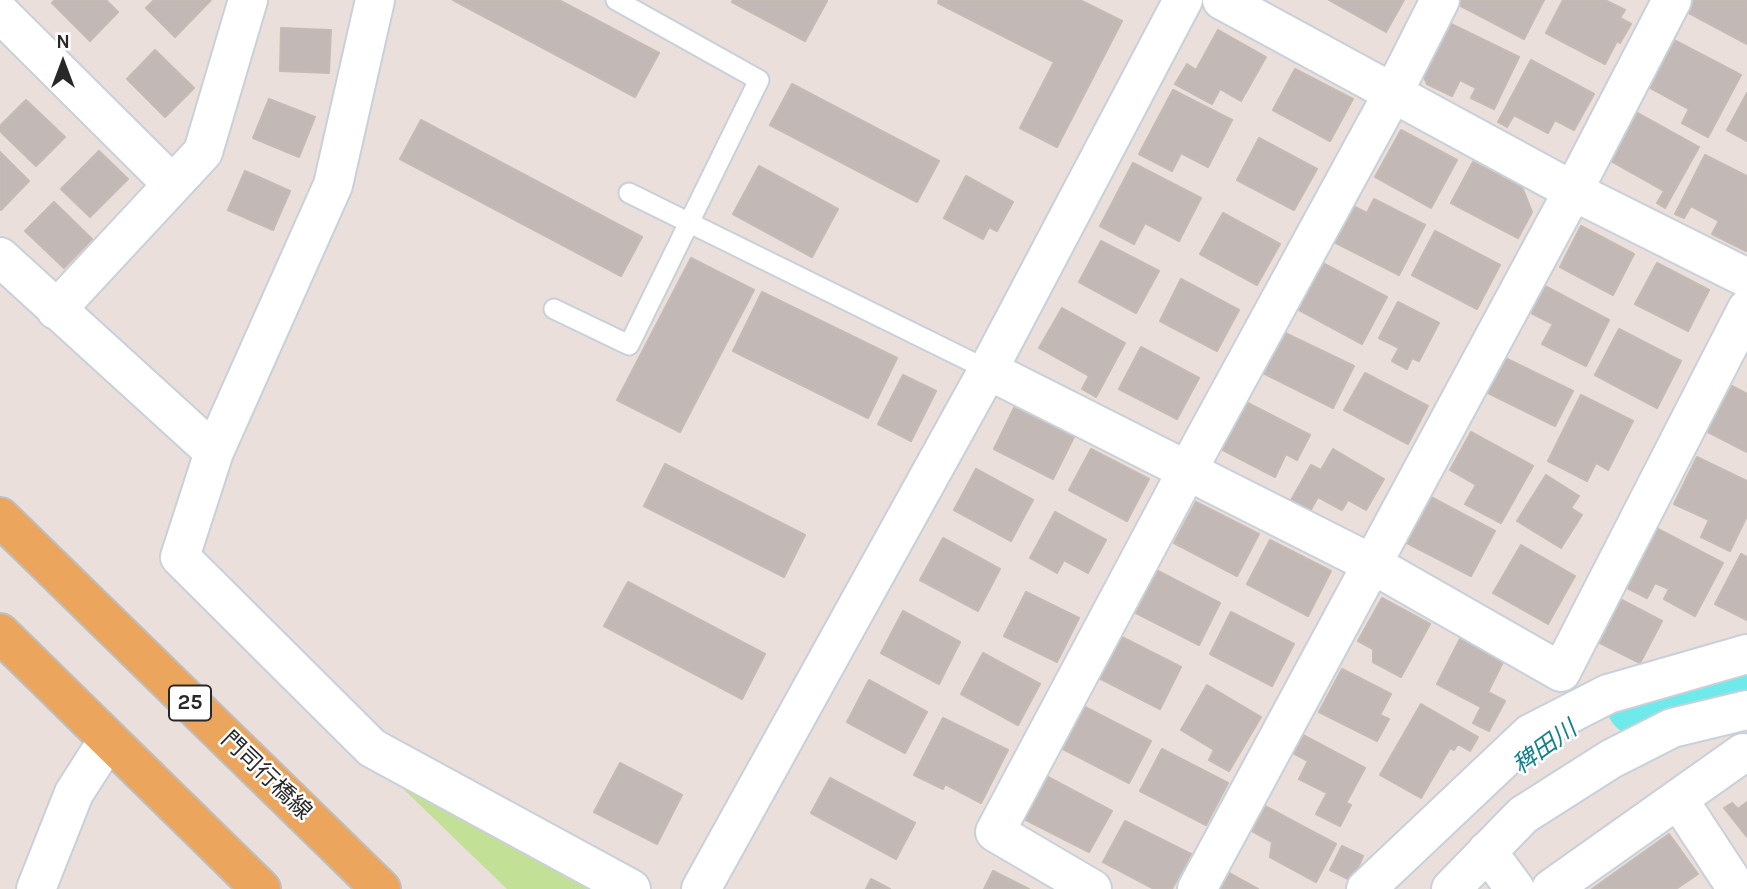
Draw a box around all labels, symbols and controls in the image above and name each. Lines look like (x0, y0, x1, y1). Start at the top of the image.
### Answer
north arrow (28, 28, 98, 98)
text: N (56, 31, 70, 53)
road number: 25 (169, 686, 211, 720)
water label: 稗田川 (1507, 715, 1583, 781)
street label: 門司行橋線 (215, 726, 317, 826)

